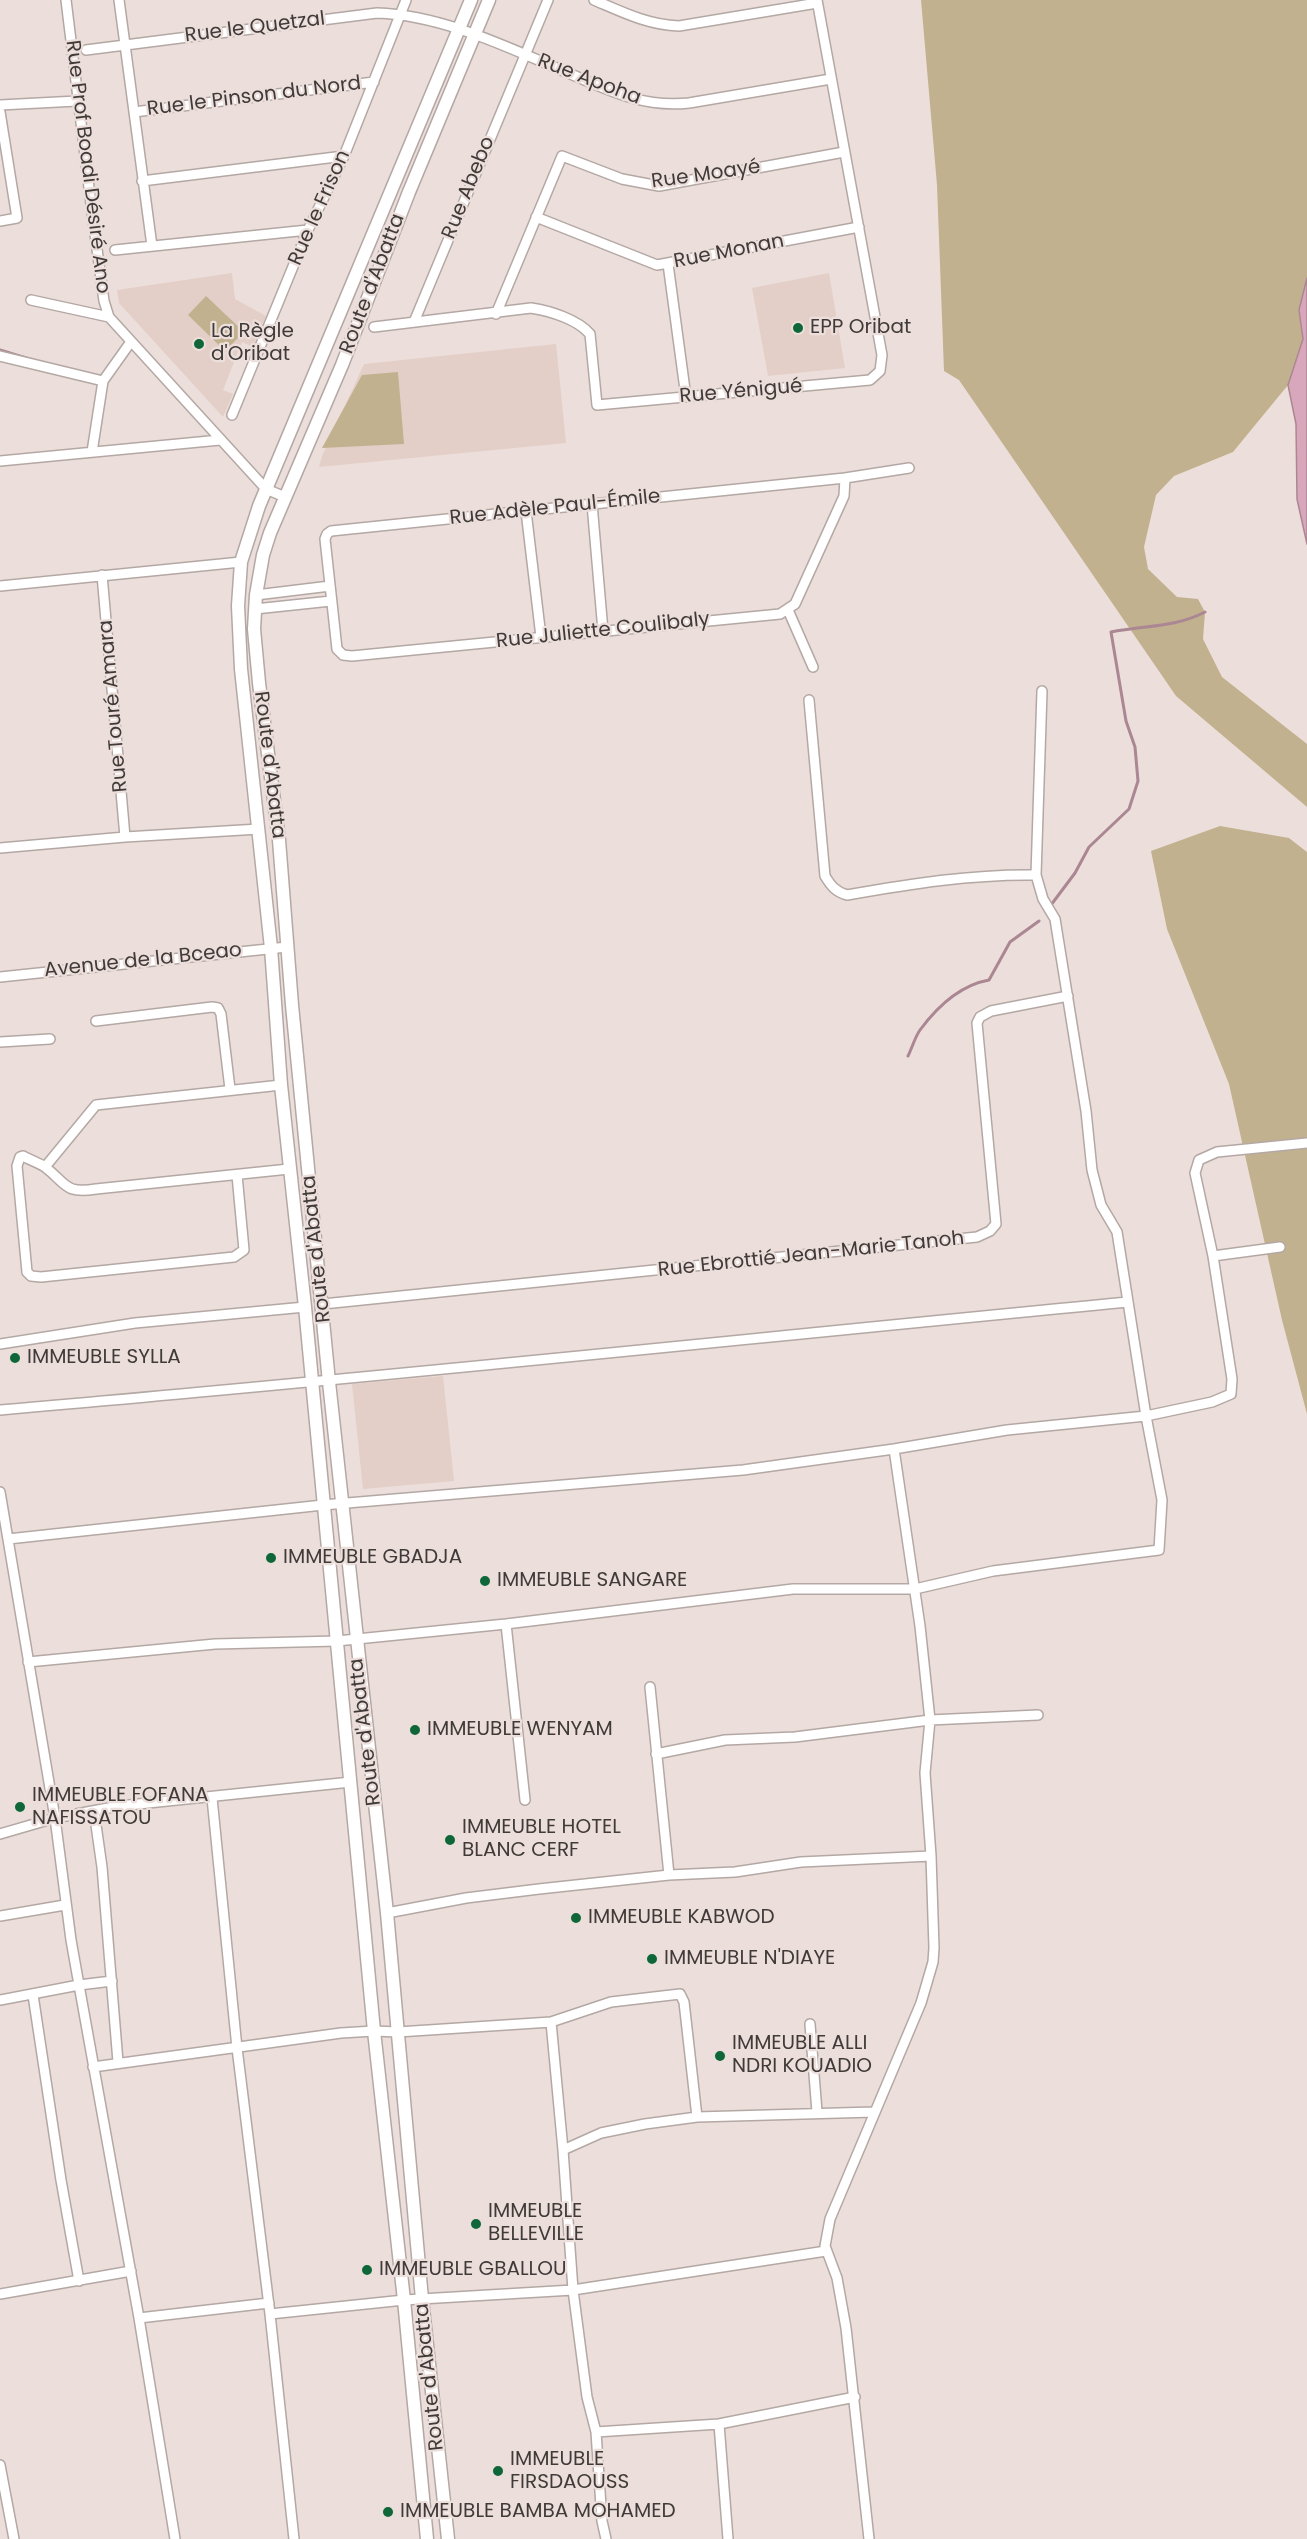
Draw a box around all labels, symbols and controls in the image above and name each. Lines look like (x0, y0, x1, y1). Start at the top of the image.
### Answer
street label: Rue le Quetzal (183, 7, 327, 49)
street label: Rue Prof Boadi Désiré Ano (60, 39, 114, 295)
street label: Rue Apoha (534, 49, 644, 111)
street label: Rue le Pinson du Nord (146, 72, 362, 122)
street label: Rue Abebo (438, 133, 500, 243)
street label: Rue le Frison (284, 147, 356, 269)
street label: Rue Moayé (650, 155, 762, 195)
street label: Route d'Abatta (335, 211, 411, 357)
street label: Rue Monan (672, 230, 786, 274)
place label: EPP Oribat (810, 316, 911, 340)
place label: La Règle d'Oribat (211, 320, 294, 367)
marker: EPP Oribat (791, 321, 805, 335)
marker: La Règle d'Oribat (192, 337, 206, 351)
street label: Rue Yénigué (679, 375, 803, 409)
street label: Rue Adèle Paul-Émile (448, 485, 662, 531)
street label: Rue Juliette Coulibaly (495, 608, 711, 654)
street label: Rue Touré Amara (95, 619, 133, 793)
street label: Route d'Abatta (248, 690, 290, 840)
street label: Avenue de la Bceao (43, 939, 243, 983)
street label: Route d'Abatta (297, 1174, 337, 1324)
street label: Rue Ebrottié Jean-Marie Tanoh (657, 1227, 965, 1283)
place label: IMMEUBLE SYLLA (27, 1346, 181, 1370)
marker: IMMEUBLE SYLLA (8, 1351, 22, 1365)
place label: IMMEUBLE GBADJA (283, 1546, 462, 1570)
marker: IMMEUBLE GBADJA (264, 1551, 278, 1565)
place label: IMMEUBLE SANGARE (497, 1569, 687, 1593)
marker: IMMEUBLE SANGARE (478, 1574, 492, 1588)
street label: Route d'Abatta (345, 1657, 387, 1807)
place label: IMMEUBLE WENYAM (427, 1718, 613, 1742)
marker: IMMEUBLE WENYAM (408, 1723, 422, 1737)
place label: IMMEUBLE FOFANA NAFISSATOU (32, 1784, 209, 1831)
marker: IMMEUBLE FOFANA NAFISSATOU (13, 1800, 27, 1814)
place label: IMMEUBLE HOTEL BLANC CERF (462, 1816, 621, 1863)
marker: IMMEUBLE HOTEL BLANC CERF (443, 1833, 457, 1847)
place label: IMMEUBLE KABWOD (588, 1906, 775, 1930)
marker: IMMEUBLE KABWOD (569, 1911, 583, 1925)
place label: IMMEUBLE N'DIAYE (664, 1947, 835, 1971)
marker: IMMEUBLE N'DIAYE (645, 1952, 659, 1966)
place label: IMMEUBLE ALLI NDRI KOUADIO (732, 2032, 872, 2079)
marker: IMMEUBLE ALLI NDRI KOUADIO (713, 2049, 727, 2063)
place label: IMMEUBLE BELLEVILLE (488, 2200, 584, 2247)
marker: IMMEUBLE BELLEVILLE (469, 2217, 483, 2231)
place label: IMMEUBLE GBALLOU (379, 2258, 566, 2282)
marker: IMMEUBLE GBALLOU (360, 2263, 374, 2277)
street label: Route d'Abatta (410, 2302, 450, 2452)
place label: IMMEUBLE FIRSDAOUSS (510, 2448, 629, 2495)
marker: IMMEUBLE FIRSDAOUSS (491, 2464, 505, 2478)
place label: IMMEUBLE BAMBA MOHAMED (400, 2500, 676, 2524)
marker: IMMEUBLE BAMBA MOHAMED (381, 2505, 395, 2519)

